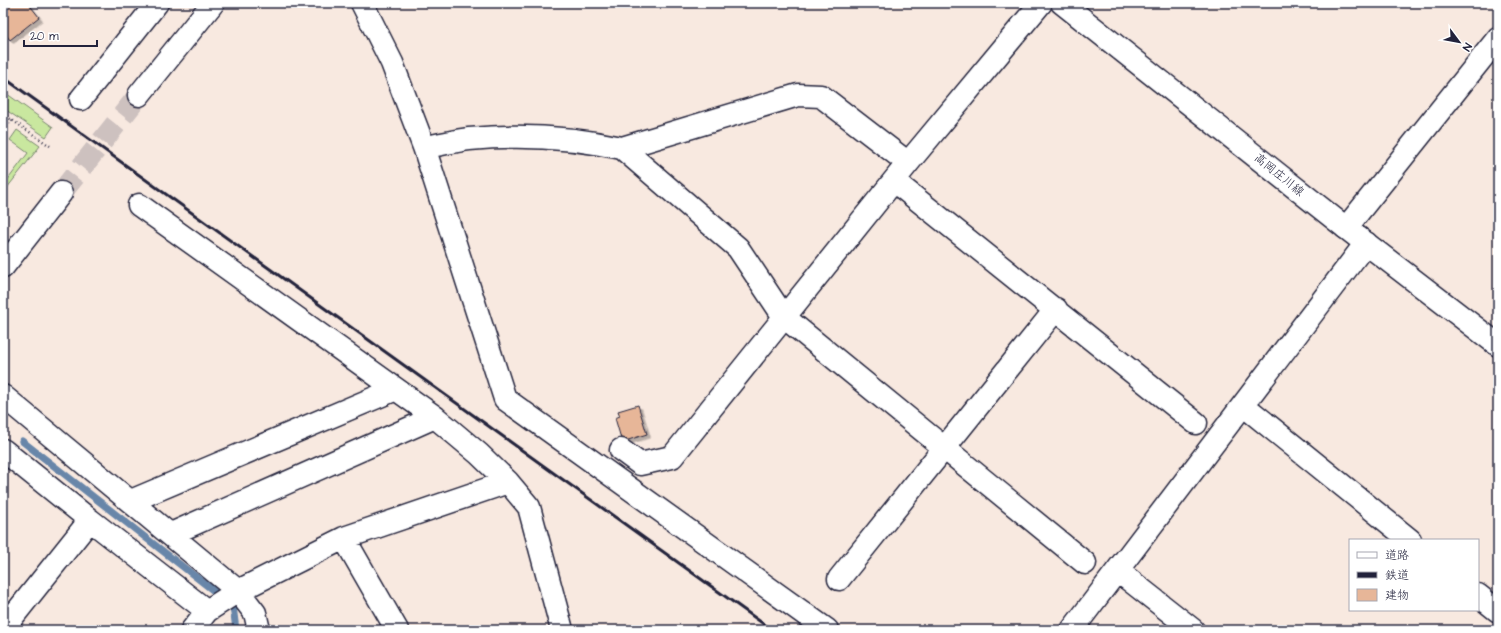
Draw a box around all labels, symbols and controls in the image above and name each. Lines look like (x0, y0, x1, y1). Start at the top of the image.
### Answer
scale bar (24, 22, 97, 48)
north arrow (1439, 22, 1479, 62)
text: 20 m (30, 28, 59, 45)
text: N (1459, 40, 1475, 54)
street label: 高岡庄川線 (1250, 150, 1308, 200)
legend (1349, 539, 1479, 611)
text: 道路 (1385, 547, 1409, 564)
text: 鉄道 (1385, 567, 1409, 584)
text: 建物 (1385, 587, 1409, 604)

